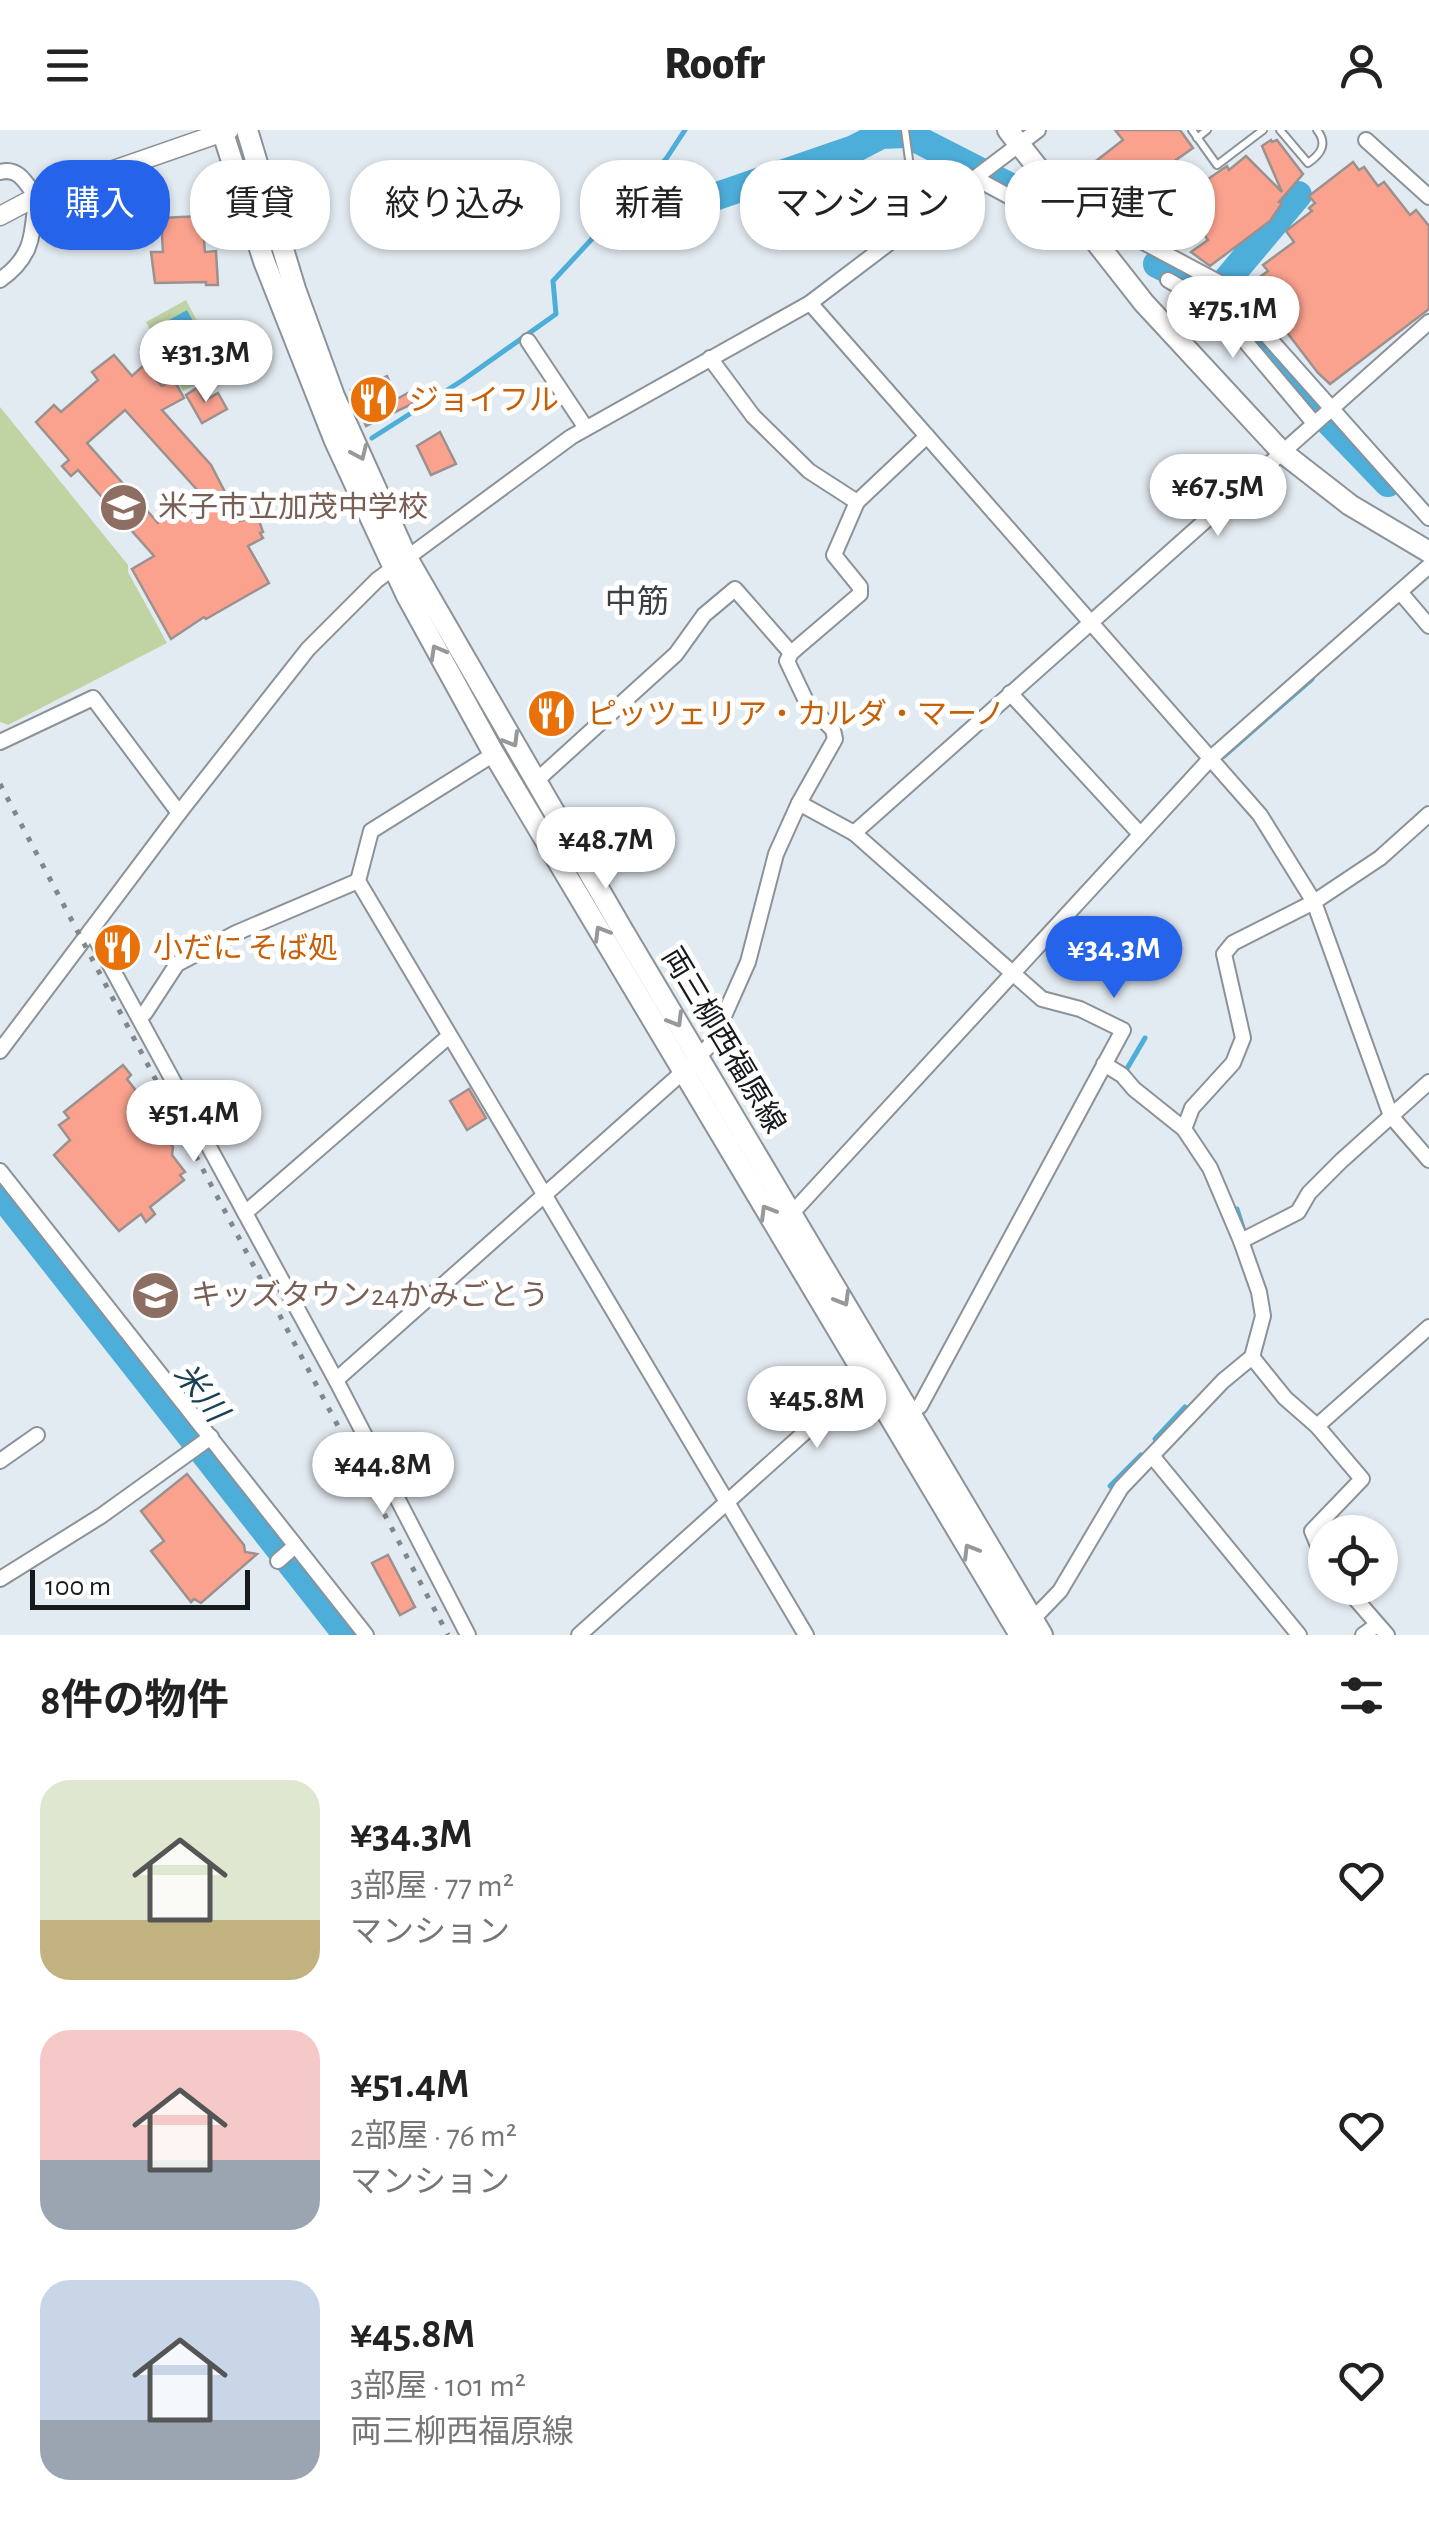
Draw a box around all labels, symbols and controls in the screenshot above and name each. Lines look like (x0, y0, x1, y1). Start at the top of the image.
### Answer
icon: menu (40, 38, 95, 93)
icon: person (1334, 38, 1389, 93)
text: Roofr (664, 42, 765, 87)
chip: 購入 (30, 160, 170, 250)
chip: 賃貸 (190, 160, 330, 250)
chip: 絞り込み (350, 160, 560, 250)
chip: 新着 (580, 160, 720, 250)
chip: マンション (740, 160, 985, 250)
chip: 一戸建て (1005, 160, 1215, 250)
pin: ¥75.1M (1152, 276, 1314, 361)
text: ¥75.1M (1189, 292, 1277, 324)
pin: ¥31.3M (125, 320, 287, 405)
text: ¥31.3M (162, 336, 250, 368)
restaurant icon: ジョイフル (348, 374, 400, 426)
place label: ジョイフル (409, 386, 559, 416)
one-way arrow (347, 443, 367, 461)
pin: ¥67.5M (1137, 454, 1299, 539)
text: ¥67.5M (1172, 470, 1264, 502)
school or university icon: 米子市立加茂中学校 (97, 481, 149, 533)
place label: 米子市立加茂中学校 (158, 491, 428, 523)
district label: 中筋 (605, 584, 669, 618)
one-way arrow (430, 645, 450, 663)
restaurant icon: ピッツェリア・カルダ・マーノ (526, 688, 578, 740)
place label: ピッツェリア・カルダ・マーノ (587, 698, 1005, 730)
one-way arrow (500, 729, 519, 747)
pin: ¥48.7M (525, 807, 687, 892)
text: ¥48.7M (558, 823, 654, 855)
pin: ¥34.3M (1033, 916, 1195, 1001)
restaurant icon: 小だに そば処 (92, 922, 144, 974)
one-way arrow (594, 926, 613, 944)
place label: 小だに そば処 (153, 932, 338, 964)
text: ¥34.3M (1067, 932, 1161, 964)
street label: 両三柳西福原線 (656, 942, 792, 1138)
one-way arrow (664, 1009, 683, 1027)
pin: ¥51.4M (113, 1080, 275, 1165)
text: ¥51.4M (148, 1096, 240, 1128)
one-way arrow (760, 1205, 779, 1223)
school or university icon: キッズタウン24かみごとう (130, 1269, 182, 1321)
place label: キッズタウン24かみごとう (191, 1279, 549, 1311)
one-way arrow (830, 1288, 850, 1306)
water label: 米川 (168, 1357, 235, 1430)
pin: ¥45.8M (736, 1366, 898, 1451)
text: ¥45.8M (769, 1382, 865, 1414)
pin: ¥44.8M (302, 1432, 464, 1517)
text: ¥44.8M (334, 1448, 432, 1480)
map controls (1308, 1515, 1398, 1605)
button: locate (1308, 1515, 1398, 1605)
one-way arrow (963, 1544, 982, 1562)
scale bar (30, 1565, 250, 1610)
text: 100 m (45, 1573, 111, 1601)
icon: filters (1334, 1668, 1389, 1723)
text: 8件の物件 (40, 1680, 229, 1722)
text: ¥34.3M (350, 1813, 473, 1855)
icon: home (120, 1820, 240, 1940)
icon: heart (1334, 1853, 1389, 1908)
text: 3部屋 · 77 m² (350, 1870, 514, 1902)
text: マンション (350, 1916, 510, 1948)
text: ¥51.4M (350, 2063, 470, 2105)
icon: home (120, 2070, 240, 2190)
icon: heart (1334, 2103, 1389, 2158)
text: 2部屋 · 76 m² (350, 2120, 517, 2152)
text: マンション (350, 2166, 510, 2198)
text: ¥45.8M (350, 2313, 475, 2355)
icon: home (120, 2320, 240, 2440)
icon: heart (1334, 2353, 1389, 2408)
text: 3部屋 · 101 m² (350, 2370, 526, 2402)
text: 両三柳西福原線 (350, 2416, 574, 2448)

